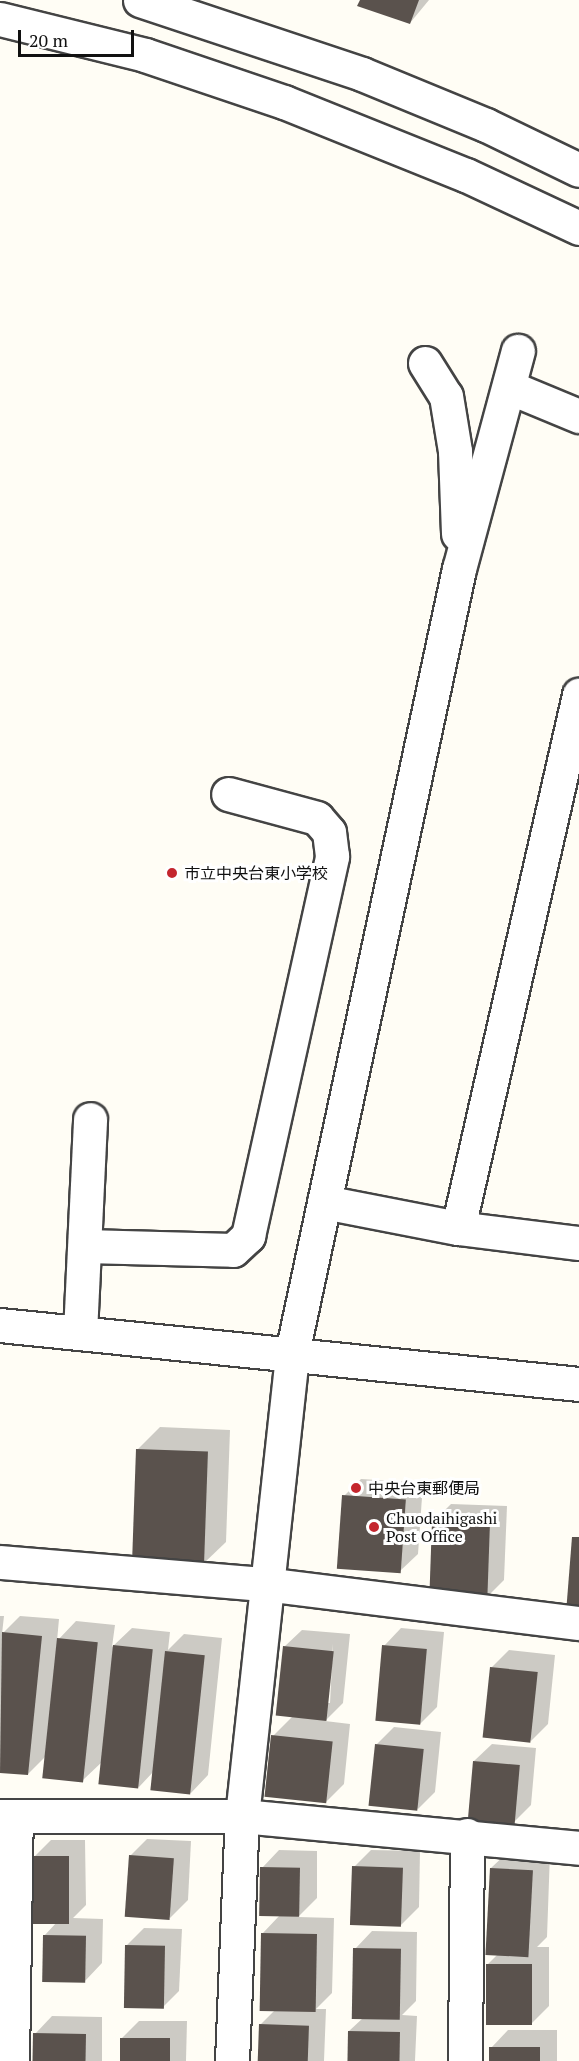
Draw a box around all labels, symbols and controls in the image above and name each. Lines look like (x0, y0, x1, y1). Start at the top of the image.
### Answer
scale bar (21, 18, 136, 56)
text: 20 m (29, 28, 68, 52)
place label: 市立中央台東小学校 (184, 863, 328, 883)
marker: 市立中央台東小学校 (165, 866, 179, 880)
place label: 中央台東郵便局 (368, 1478, 480, 1498)
marker: 中央台東郵便局 (349, 1481, 363, 1495)
place label: Chuodaihigashi Post Office (386, 1508, 497, 1546)
marker: Chuodaihigashi Post Office (367, 1520, 381, 1534)

